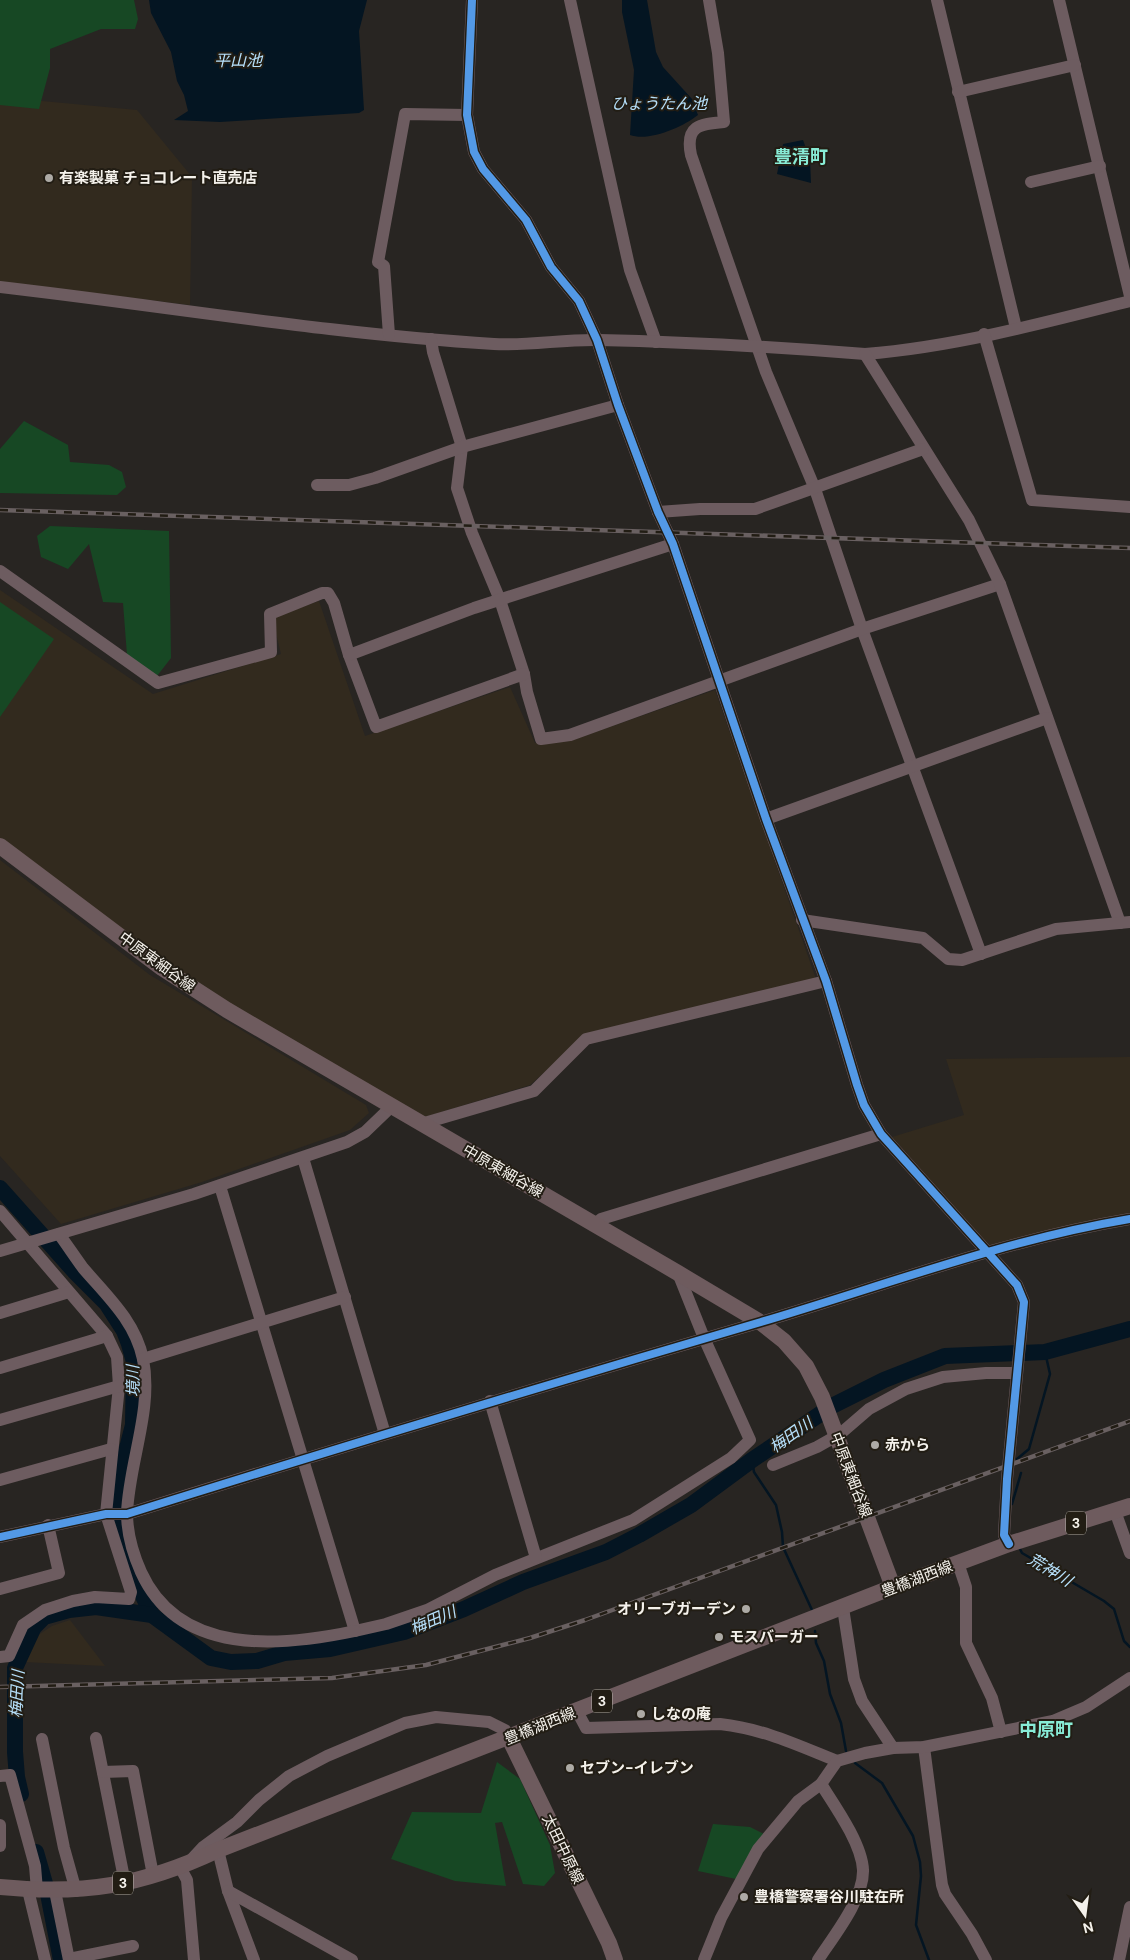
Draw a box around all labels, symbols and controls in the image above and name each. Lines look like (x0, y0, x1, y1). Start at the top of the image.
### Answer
water label: 平山池 (214, 50, 264, 71)
water label: ひょうたん池 (611, 93, 709, 114)
district label: 豊清町 (774, 145, 828, 169)
place label: 有楽製菓 チョコレート直売店 (59, 168, 258, 188)
marker: 有楽製菓 チョコレート直売店 (43, 172, 55, 184)
street label: 中原東細谷線 (115, 927, 199, 997)
street label: 中原東細谷線 (459, 1140, 547, 1202)
water label: 境川 (122, 1363, 144, 1397)
water label: 梅田川 (765, 1411, 818, 1457)
street label: 中原東細谷線 (826, 1429, 876, 1521)
place label: 赤から (885, 1435, 930, 1455)
marker: 赤から (869, 1439, 881, 1451)
road number: 3 (1066, 1512, 1086, 1535)
water label: 荒神川 (1024, 1549, 1078, 1592)
street label: 豊橋湖西線 (878, 1556, 956, 1602)
place label: オリーブガーデン (617, 1599, 736, 1619)
water label: 梅田川 (407, 1600, 461, 1639)
marker: オリーブガーデン (740, 1603, 752, 1615)
place label: モスバーガー (729, 1627, 819, 1647)
marker: モスバーガー (713, 1631, 725, 1643)
water label: 梅田川 (5, 1667, 29, 1719)
road number: 3 (592, 1690, 612, 1712)
street label: 豊橋湖西線 (501, 1703, 579, 1749)
place label: しなの庵 (651, 1704, 711, 1724)
marker: しなの庵 (635, 1708, 647, 1720)
district label: 中原町 (1019, 1718, 1073, 1742)
place label: セブン-イレブン (580, 1758, 694, 1778)
marker: セブン-イレブン (564, 1762, 576, 1774)
street label: 太田中原線 (538, 1811, 588, 1887)
road number: 3 (113, 1872, 133, 1895)
place label: 豊橋警察署谷川駐在所 (754, 1887, 904, 1907)
north arrow (1060, 1890, 1110, 1940)
marker: 豊橋警察署谷川駐在所 (738, 1891, 750, 1903)
text: N (1081, 1918, 1095, 1938)

